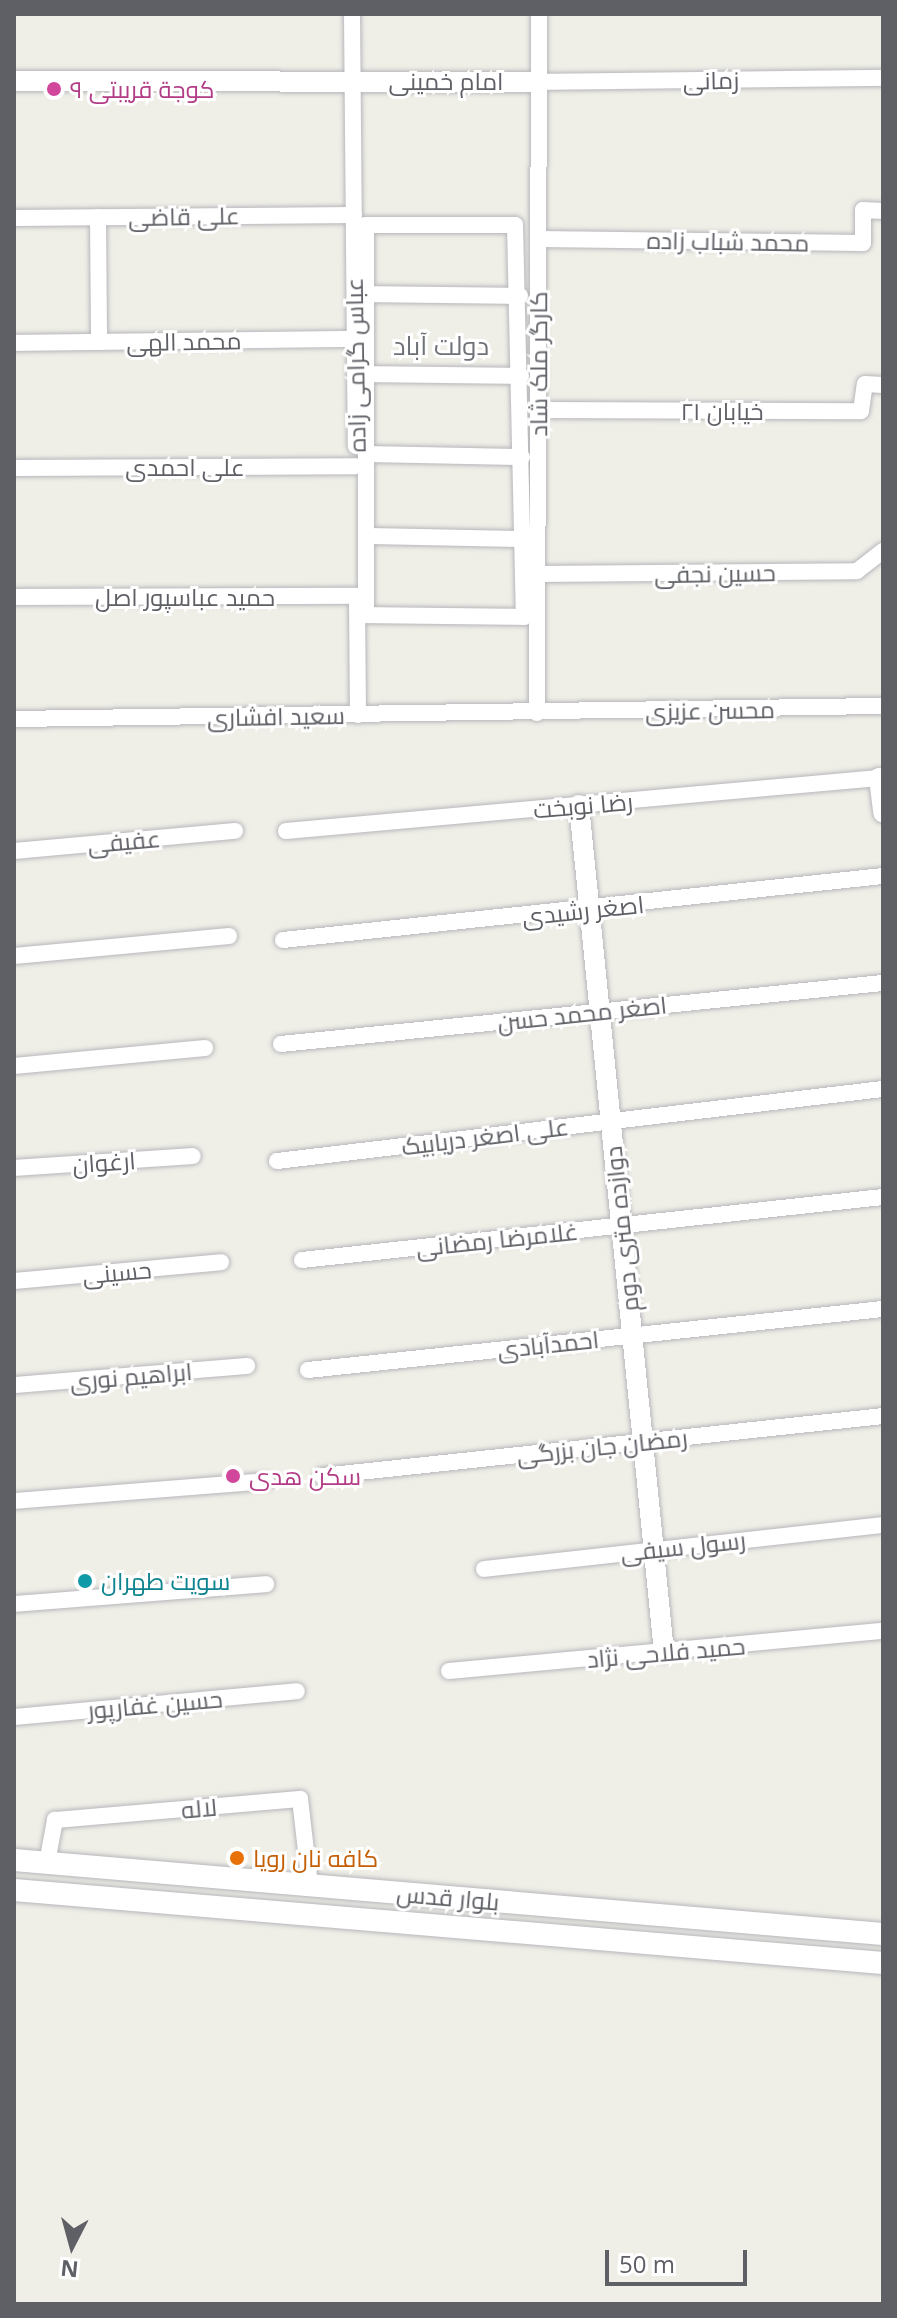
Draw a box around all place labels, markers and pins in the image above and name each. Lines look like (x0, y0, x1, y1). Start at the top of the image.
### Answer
place label: ۹ کوجة قریبتی (70, 75, 214, 103)
marker: ۹ کوجة قریبتی (45, 80, 63, 98)
place label: سكن هدى (249, 1462, 361, 1490)
marker: سكن هدى (224, 1467, 242, 1485)
place label: سويت طهران (101, 1567, 230, 1595)
marker: سويت طهران (76, 1572, 94, 1590)
place label: کافه نان رویا (253, 1844, 378, 1872)
marker: کافه نان رویا (228, 1849, 246, 1867)

